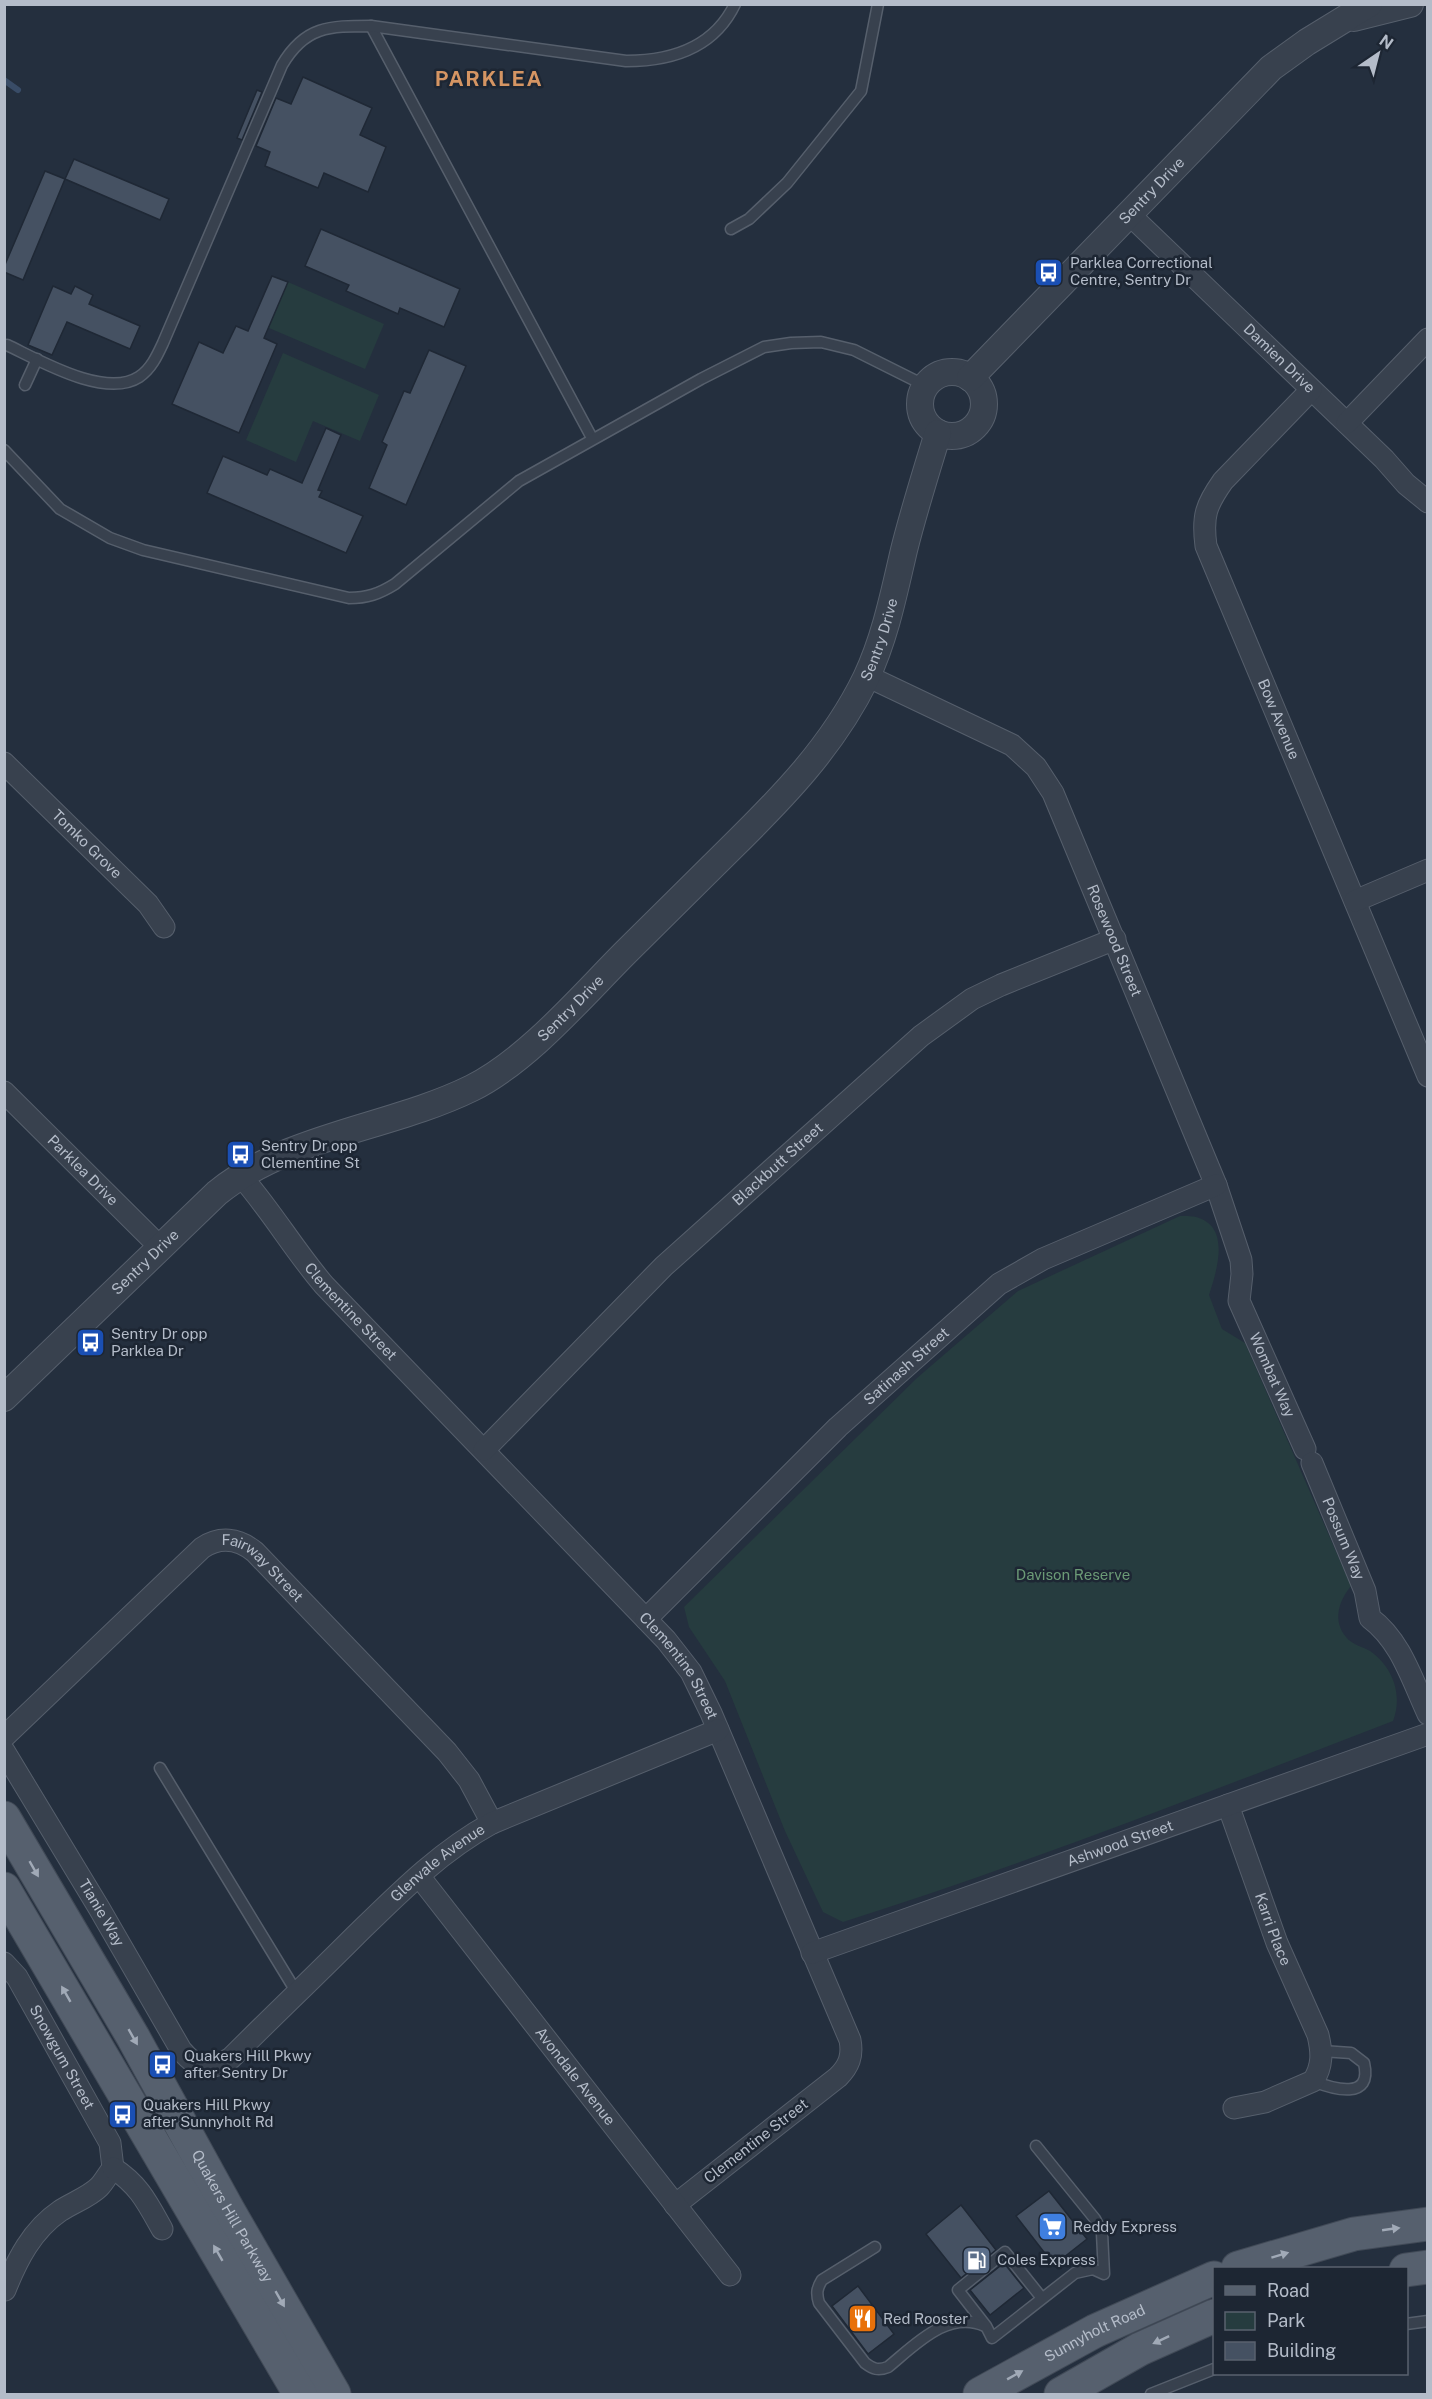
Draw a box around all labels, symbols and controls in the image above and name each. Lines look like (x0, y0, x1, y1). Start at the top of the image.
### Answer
north arrow (1348, 24, 1408, 84)
text: N (1376, 31, 1397, 53)
district label: PARKLEA (435, 66, 543, 91)
street label: Sentry Drive (1115, 153, 1188, 227)
place label: Parklea Correctional Centre, Sentry Dr (1070, 254, 1213, 288)
bus stop icon: Parklea Correctional Centre, Sentry Dr (1033, 256, 1065, 288)
street label: Damien Drive (1241, 320, 1319, 396)
street label: Sentry Drive (857, 596, 900, 684)
street label: Bow Avenue (1255, 676, 1303, 762)
street label: Tomko Grove (49, 806, 126, 882)
street label: Rosewood Street (1084, 882, 1146, 999)
street label: Sentry Drive (534, 971, 607, 1045)
street label: Blackbutt Street (729, 1119, 826, 1209)
street label: Parklea Drive (44, 1131, 122, 1209)
place label: Sentry Dr opp Clementine St (261, 1137, 360, 1171)
bus stop icon: Sentry Dr opp Clementine St (224, 1139, 256, 1171)
street label: Sentry Drive (108, 1226, 182, 1298)
street label: Clementine Street (301, 1259, 401, 1363)
street label: Satinash Street (860, 1323, 952, 1408)
place label: Sentry Dr opp Parklea Dr (111, 1325, 208, 1359)
bus stop icon: Sentry Dr opp Parklea Dr (74, 1327, 106, 1359)
street label: Wombat Way (1246, 1330, 1299, 1420)
street label: Possum Way (1319, 1495, 1368, 1582)
street label: Fairway Street (222, 1531, 307, 1605)
park label: Davison Reserve (1016, 1566, 1130, 1583)
street label: Clementine Street (636, 1609, 722, 1722)
street label: Ashwood Street (1065, 1816, 1175, 1870)
street label: Glenvale Avenue (387, 1820, 488, 1905)
one-way arrow (29, 1861, 40, 1877)
street label: Tianie Way (76, 1876, 128, 1949)
street label: Karri Place (1252, 1890, 1295, 1968)
one-way arrow (61, 1986, 72, 2002)
street label: Snowgum Street (26, 2002, 98, 2112)
street label: Avondale Avenue (532, 2024, 619, 2128)
one-way arrow (128, 2029, 138, 2046)
place label: Quakers Hill Pkwy after Sentry Dr (184, 2047, 312, 2081)
bus stop icon: Quakers Hill Pkwy after Sentry Dr (147, 2049, 179, 2081)
street label: Clementine Street (700, 2095, 811, 2186)
place label: Quakers Hill Pkwy after Sunnyholt Rd (143, 2096, 274, 2130)
bus stop icon: Quakers Hill Pkwy after Sunnyholt Rd (106, 2098, 138, 2130)
street label: Quakers Hill Parkway (189, 2147, 277, 2285)
supermarket icon: Reddy Express (1036, 2211, 1068, 2243)
place label: Reddy Express (1073, 2218, 1177, 2235)
one-way arrow (1381, 2224, 1400, 2233)
fuel station icon: Coles Express (960, 2244, 992, 2276)
one-way arrow (212, 2245, 223, 2261)
one-way arrow (1271, 2250, 1289, 2259)
place label: Coles Express (997, 2251, 1096, 2268)
legend (1213, 2267, 1408, 2375)
text: Road (1267, 2280, 1310, 2301)
one-way arrow (274, 2291, 285, 2307)
street label: Sunnyholt Road (1041, 2301, 1148, 2365)
restaurant icon: Red Rooster (846, 2303, 878, 2335)
place label: Red Rooster (883, 2310, 968, 2327)
text: Park (1267, 2310, 1305, 2331)
one-way arrow (1152, 2335, 1169, 2344)
text: Building (1267, 2340, 1336, 2361)
one-way arrow (1007, 2370, 1024, 2380)

